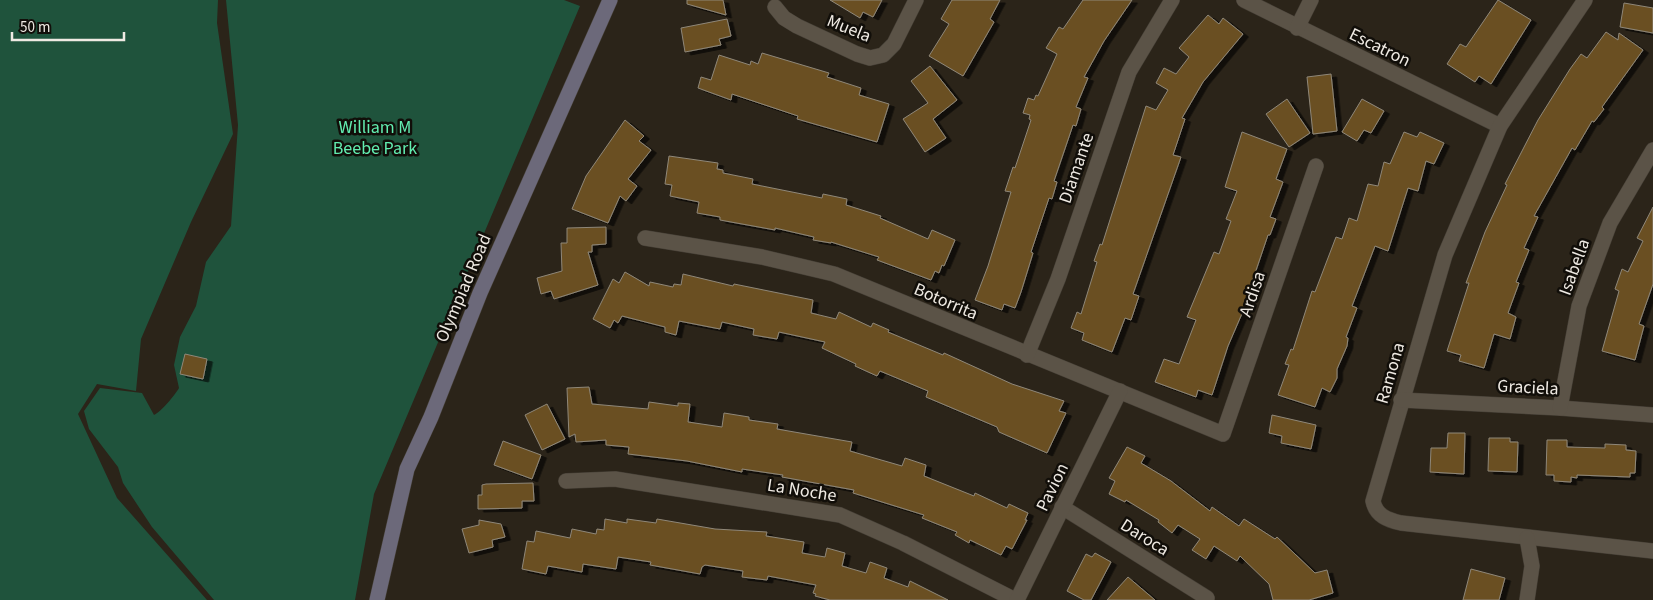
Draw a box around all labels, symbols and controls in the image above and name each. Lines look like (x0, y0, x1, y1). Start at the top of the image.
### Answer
street label: Muela (823, 8, 875, 49)
scale bar (12, 10, 125, 42)
text: 50 m (20, 17, 50, 38)
street label: Escatron (1345, 22, 1415, 73)
park label: William M Beebe Park (333, 115, 417, 161)
street label: Diamante (1053, 129, 1100, 207)
street label: Olympiad Road (429, 230, 498, 346)
street label: Isabella (1553, 235, 1596, 299)
street label: Ardisa (1233, 268, 1272, 320)
street label: Botorrita (910, 277, 982, 326)
street label: Ramona (1370, 339, 1411, 407)
street label: Graciela (1497, 373, 1559, 402)
street label: Pavion (1030, 459, 1075, 516)
street label: La Noche (766, 473, 838, 508)
street label: Daroca (1116, 513, 1174, 562)

